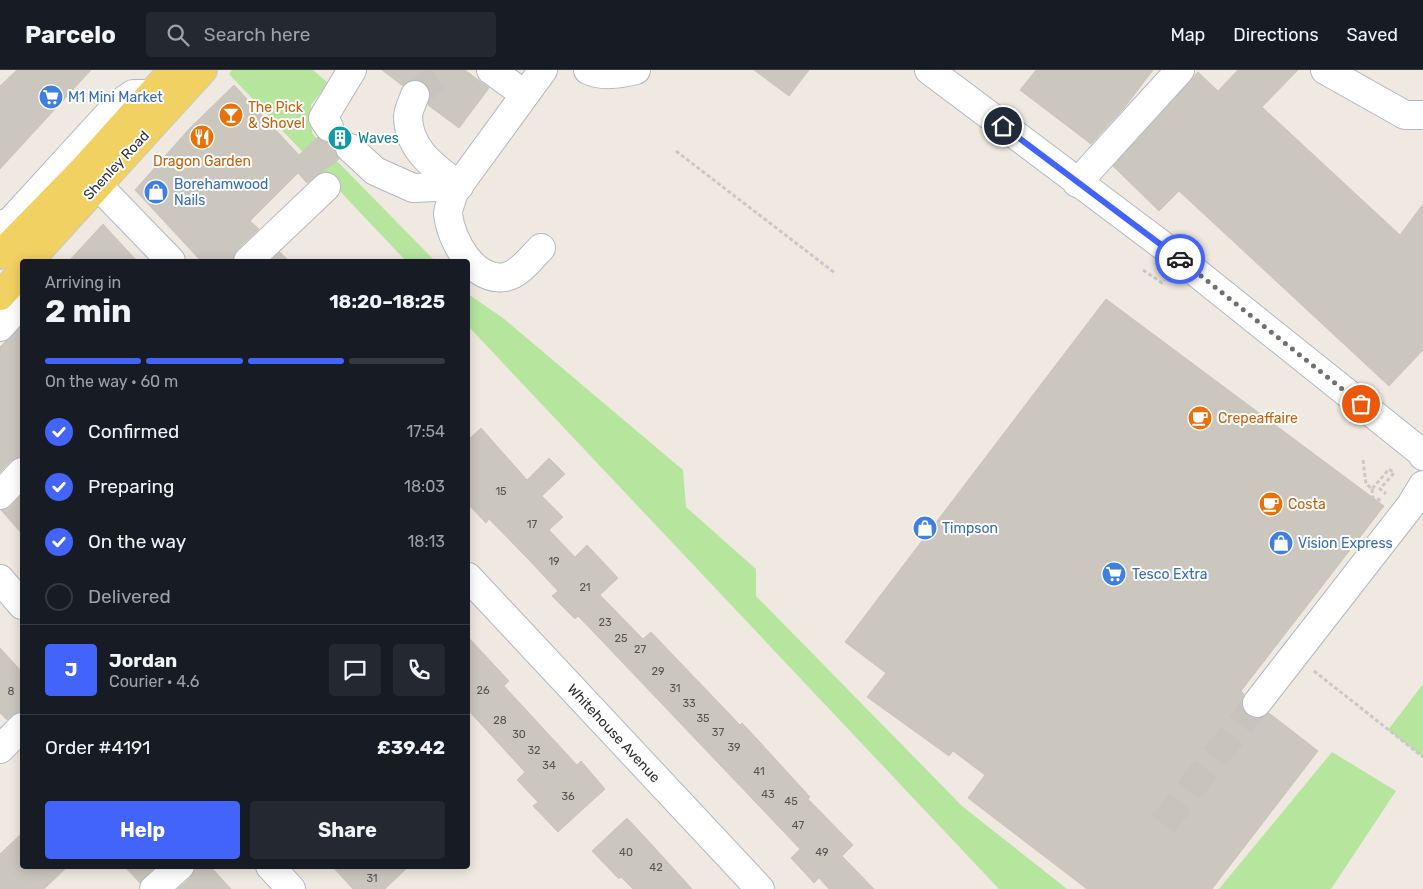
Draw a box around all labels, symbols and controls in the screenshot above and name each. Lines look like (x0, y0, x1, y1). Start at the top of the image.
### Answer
search box (146, 12, 496, 57)
text: Parcelo (25, 21, 116, 49)
icon: search (164, 21, 192, 49)
text: Search here (204, 23, 310, 46)
text: Map (1170, 24, 1205, 46)
text: Directions (1233, 24, 1319, 46)
text: Saved (1347, 24, 1398, 46)
supermarket icon: M1 Mini Market (38, 84, 64, 110)
place label: M1 Mini Market (68, 89, 163, 106)
place label: The Pick & Shovel (248, 99, 305, 132)
bar icon: The Pick & Shovel (218, 102, 244, 128)
pin (982, 105, 1024, 147)
icon: home (989, 112, 1017, 140)
restaurant icon: Dragon Garden (189, 124, 215, 150)
building icon: Waves (327, 125, 353, 151)
street label: Shenley Road (80, 127, 153, 204)
place label: Waves (358, 130, 399, 147)
place label: Dragon Garden (153, 153, 251, 170)
place label: Borehamwood Nails (174, 176, 268, 209)
shop icon: Borehamwood Nails (143, 179, 169, 205)
courier (1155, 234, 1205, 284)
icon: car (1166, 245, 1194, 273)
text: Arriving in (45, 273, 121, 292)
text: 18:20–18:25 (329, 290, 445, 313)
text: 2 min (45, 292, 132, 330)
text: On the way · 60 m (45, 372, 178, 391)
pin (1340, 383, 1382, 425)
icon: bag (1347, 390, 1375, 418)
cafe icon: Crepeaffaire (1187, 405, 1213, 431)
place label: Crepeaffaire (1218, 410, 1298, 427)
icon: check (45, 418, 73, 446)
text: Confirmed (88, 420, 179, 443)
text: 17:54 (406, 422, 445, 441)
icon: check (45, 473, 73, 501)
text: Preparing (88, 475, 174, 498)
text: 18:03 (404, 477, 445, 496)
house number: 15 (495, 485, 507, 498)
cafe icon: Costa (1258, 491, 1284, 517)
place label: Costa (1288, 496, 1326, 513)
shop icon: Timpson (912, 515, 938, 541)
house number: 17 (527, 518, 538, 531)
place label: Timpson (942, 520, 998, 537)
icon: check (45, 528, 73, 556)
text: On the way (88, 530, 186, 553)
shop icon: Vision Express (1268, 530, 1294, 556)
text: 18:13 (407, 532, 445, 551)
place label: Vision Express (1298, 535, 1393, 552)
house number: 19 (548, 555, 560, 568)
supermarket icon: Tesco Extra (1101, 561, 1127, 587)
place label: Tesco Extra (1132, 566, 1207, 583)
house number: 21 (579, 581, 591, 594)
text: Delivered (88, 585, 171, 608)
house number: 23 (598, 616, 612, 629)
house number: 25 (615, 632, 628, 645)
house number: 27 (634, 643, 646, 656)
button: chat (329, 644, 381, 696)
button: phone (393, 644, 445, 696)
text: Jordan (109, 649, 177, 672)
text: J (65, 658, 77, 681)
house number: 29 (652, 665, 664, 678)
text: Courier · 4.6 (109, 672, 199, 691)
street label: Whitehouse Avenue (564, 681, 664, 786)
house number: 31 (669, 682, 681, 695)
house number: 26 (476, 684, 490, 697)
house number: 8 (8, 685, 15, 698)
house number: 33 (682, 697, 696, 710)
house number: 35 (696, 712, 710, 725)
house number: 28 (493, 714, 507, 727)
house number: 37 (712, 726, 724, 739)
house number: 30 (512, 728, 526, 741)
text: Order #4191 (45, 736, 150, 759)
text: £39.42 (377, 736, 445, 759)
house number: 39 (727, 741, 741, 754)
house number: 32 (527, 744, 541, 757)
house number: 34 (542, 759, 556, 772)
house number: 41 (753, 765, 765, 778)
house number: 43 (761, 788, 775, 801)
house number: 36 (561, 790, 575, 803)
house number: 45 (784, 795, 798, 808)
button: Help (45, 801, 240, 859)
button: Share (250, 801, 445, 859)
house number: 47 (792, 819, 804, 832)
house number: 40 (619, 846, 633, 859)
house number: 49 (815, 846, 829, 859)
house number: 42 (649, 861, 663, 874)
house number: 31 (366, 872, 378, 885)

